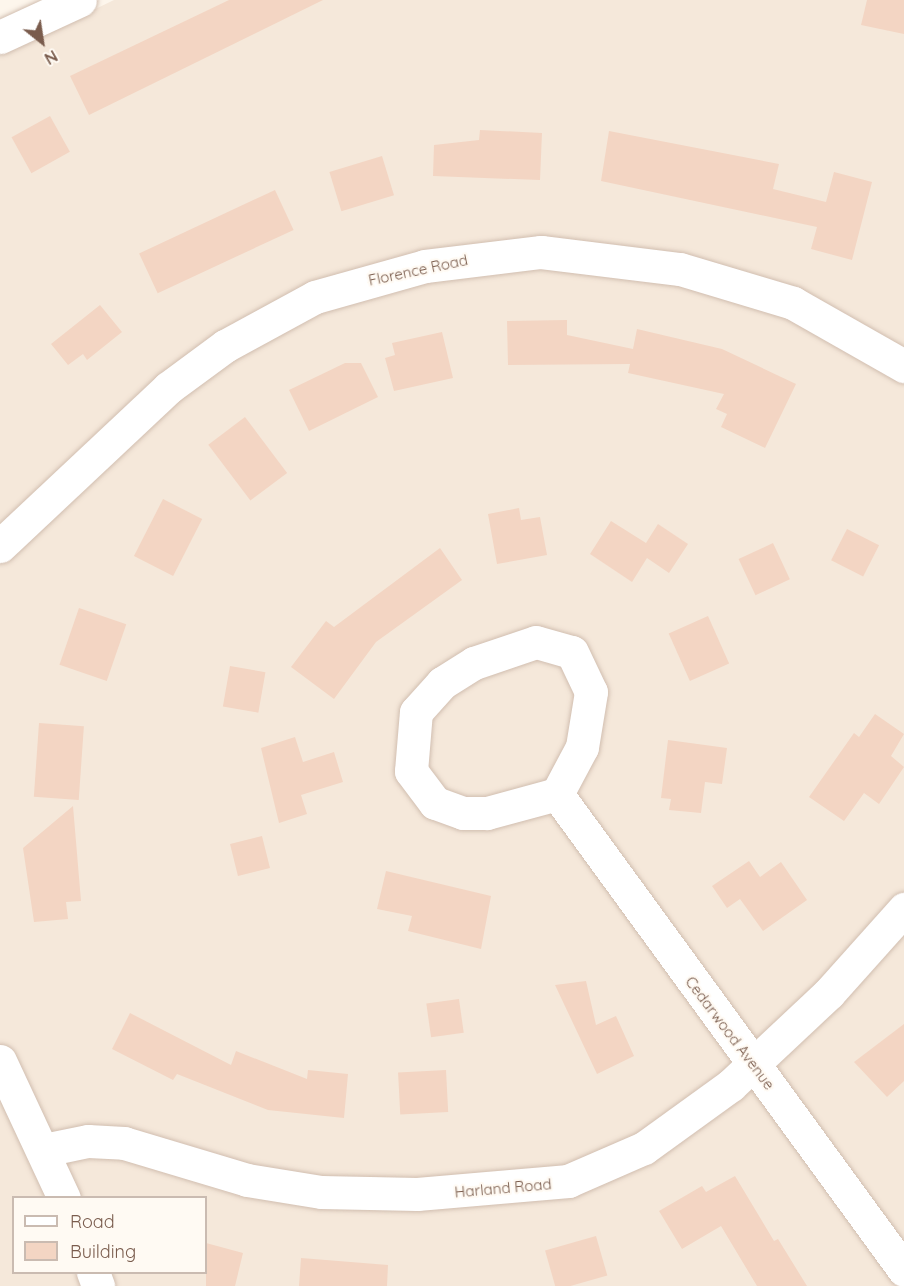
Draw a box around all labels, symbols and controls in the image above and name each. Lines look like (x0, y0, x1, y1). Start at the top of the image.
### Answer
north arrow (12, 12, 72, 72)
text: N (41, 46, 61, 69)
street label: Florence Road (367, 251, 469, 289)
street label: Cedarwood Avenue (682, 973, 778, 1093)
street label: Harland Road (454, 1175, 552, 1201)
legend (12, 1196, 207, 1274)
text: Road (70, 1210, 115, 1233)
text: Building (70, 1240, 136, 1263)

